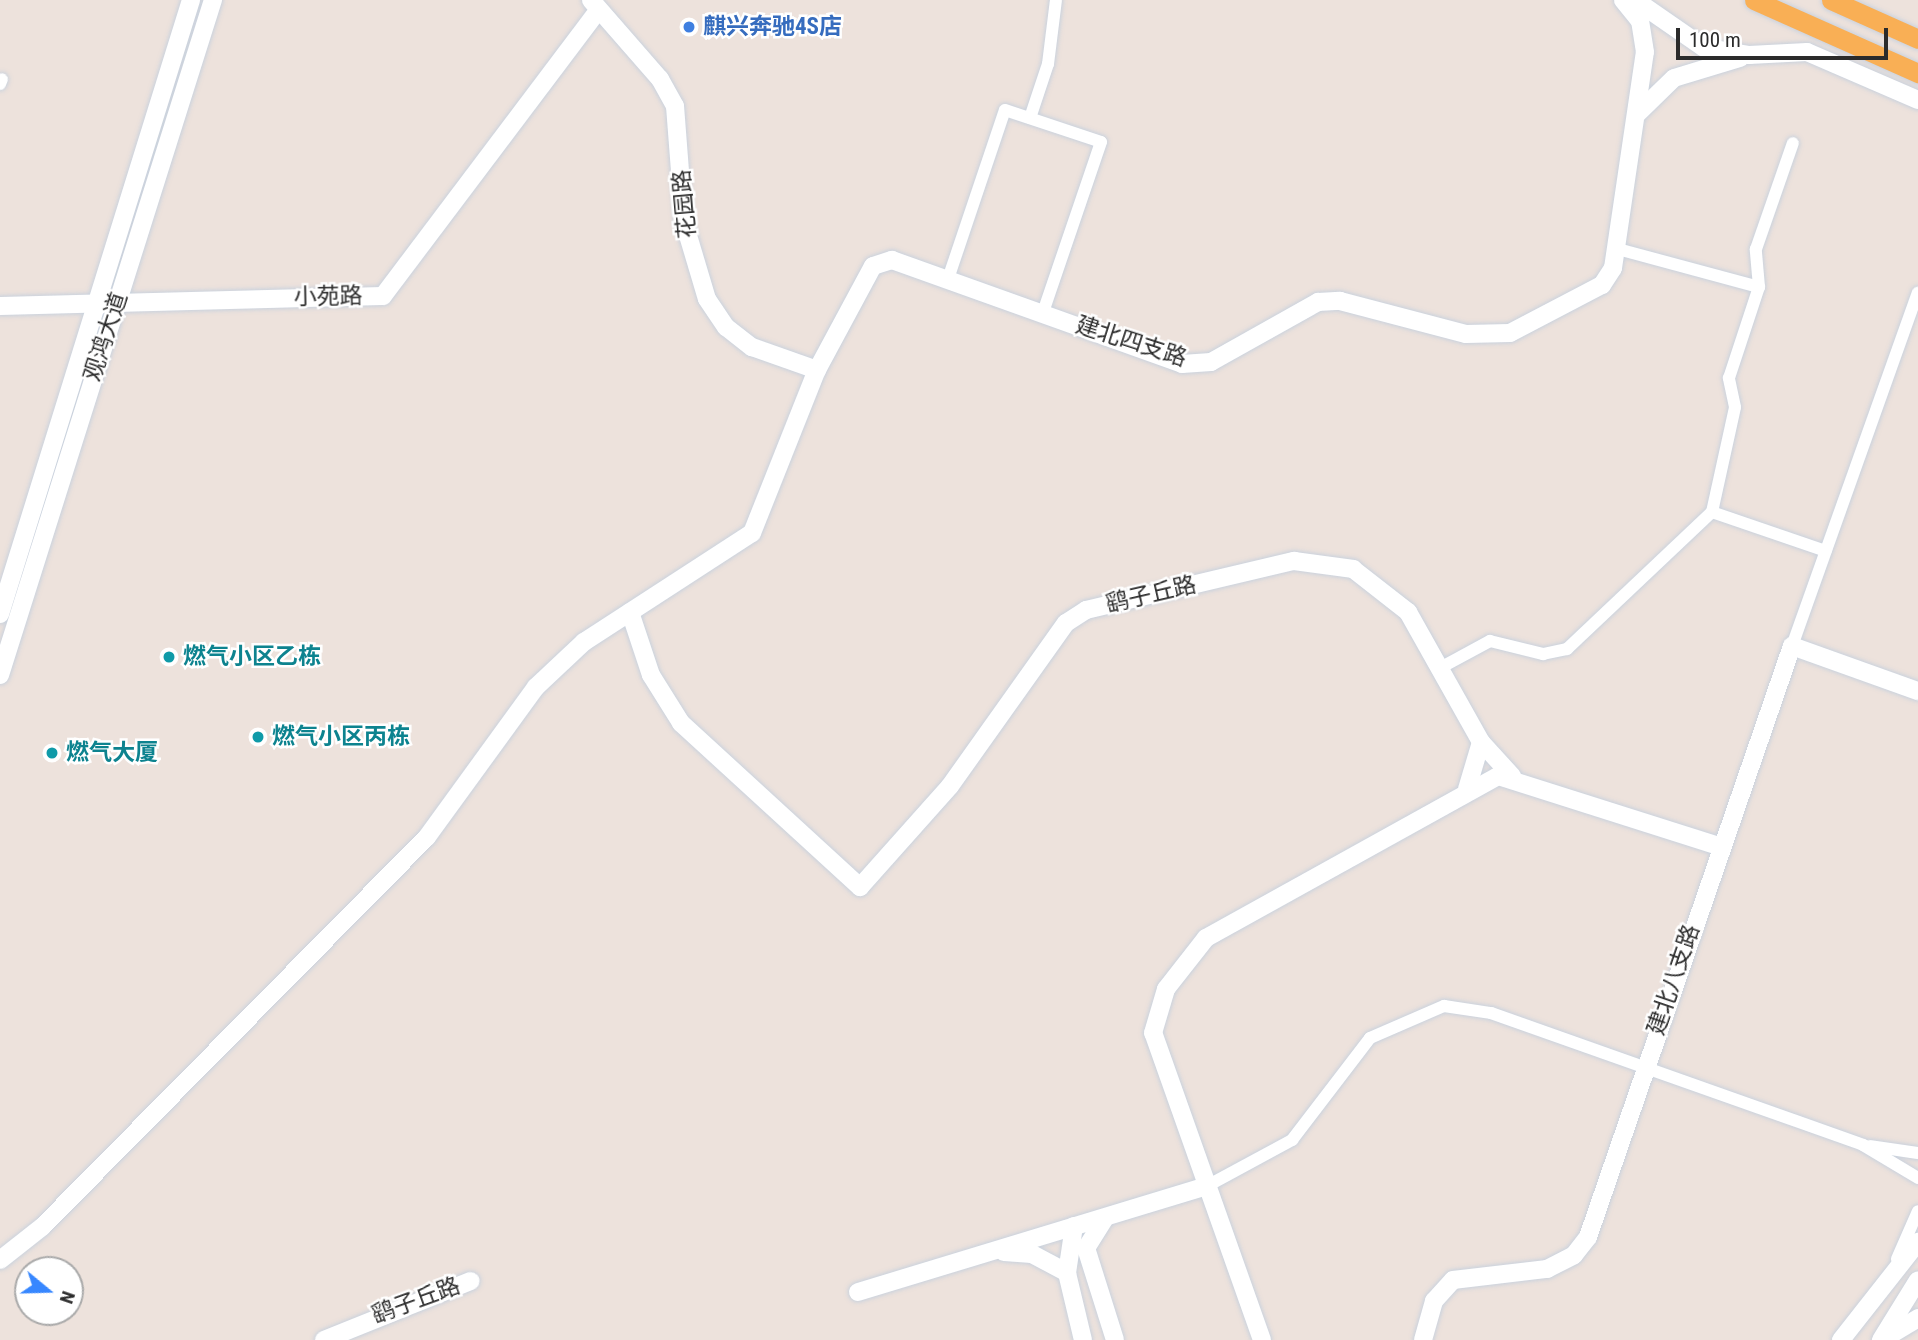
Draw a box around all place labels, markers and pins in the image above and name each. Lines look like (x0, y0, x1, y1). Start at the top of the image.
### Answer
place label: 麒兴奔驰4S店 (703, 13, 842, 41)
marker: 麒兴奔驰4S店 (681, 19, 697, 35)
place label: 燃气小区乙栋 (183, 643, 321, 671)
marker: 燃气小区乙栋 (161, 649, 177, 665)
place label: 燃气小区丙栋 (272, 723, 410, 751)
marker: 燃气小区丙栋 (250, 729, 266, 745)
place label: 燃气大厦 (66, 739, 158, 767)
marker: 燃气大厦 (44, 745, 60, 761)

